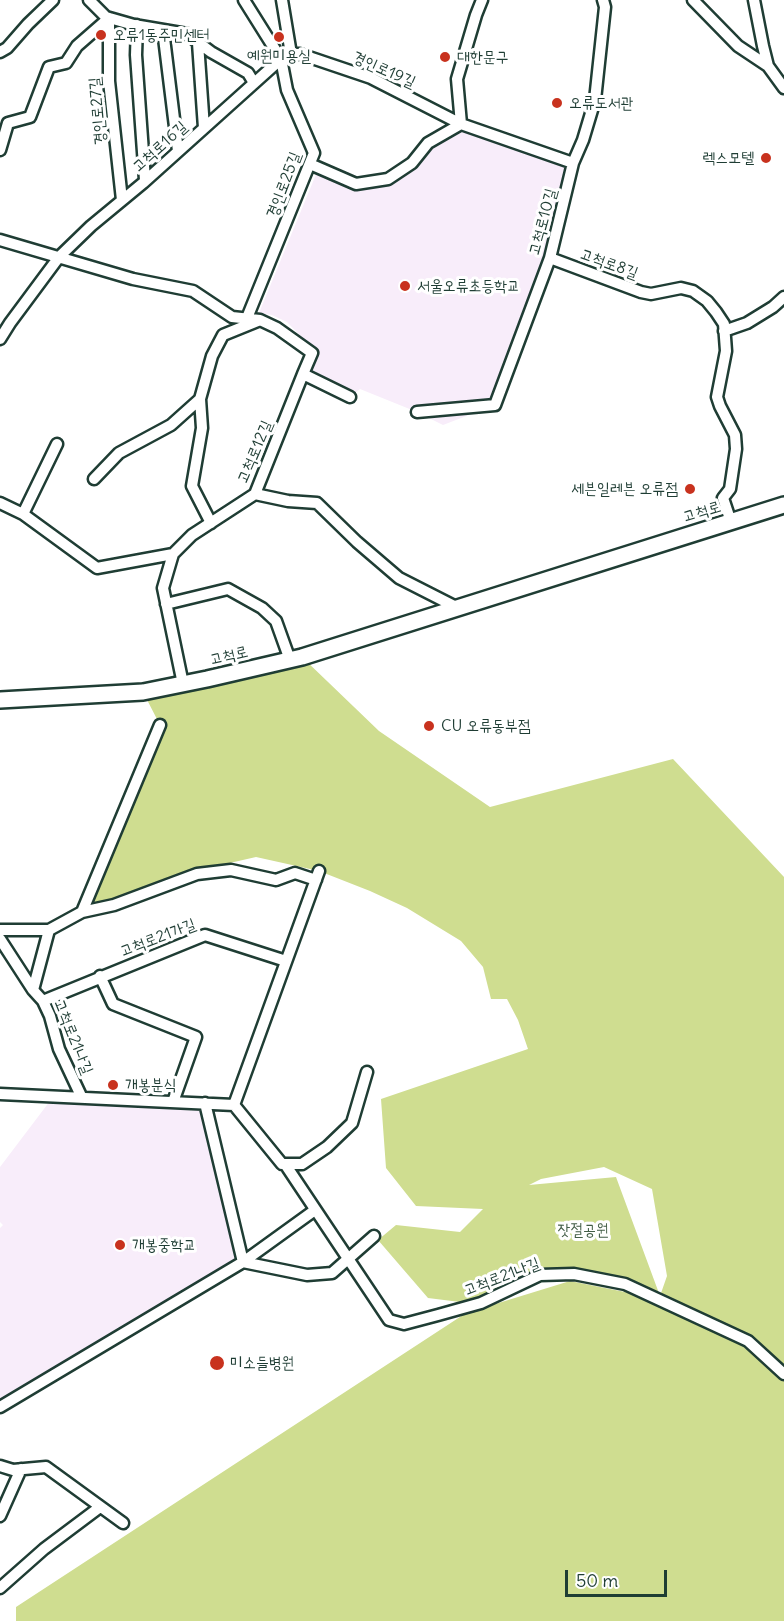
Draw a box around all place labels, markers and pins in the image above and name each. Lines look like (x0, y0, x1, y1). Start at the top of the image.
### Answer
place label: 오류1동주민센터 (113, 25, 209, 45)
marker: 오류1동주민센터 (94, 28, 108, 42)
marker: 예원미용실 (272, 30, 286, 44)
place label: 예원미용실 (247, 46, 311, 66)
place label: 대한문구 (457, 47, 508, 67)
marker: 대한문구 (438, 50, 452, 64)
place label: 오류도서관 (569, 93, 633, 113)
marker: 오류도서관 (550, 96, 564, 110)
place label: 렉스모텔 (702, 148, 754, 168)
marker: 렉스모텔 (759, 151, 773, 165)
place label: 서울오류초등학교 (417, 276, 520, 296)
marker: 서울오류초등학교 (398, 279, 412, 293)
place label: 세븐일레븐 오류점 (571, 479, 678, 499)
marker: 세븐일레븐 오류점 (683, 482, 697, 496)
place label: CU 오류동부점 (441, 716, 531, 736)
marker: CU 오류동부점 (422, 719, 436, 733)
place label: 개봉분식 (125, 1075, 176, 1095)
marker: 개봉분식 (106, 1078, 120, 1092)
place label: 개봉중학교 (132, 1235, 196, 1255)
marker: 개봉중학교 (113, 1238, 127, 1252)
place label: 미소들병원 (230, 1353, 294, 1373)
marker: 미소들병원 (208, 1354, 226, 1372)

